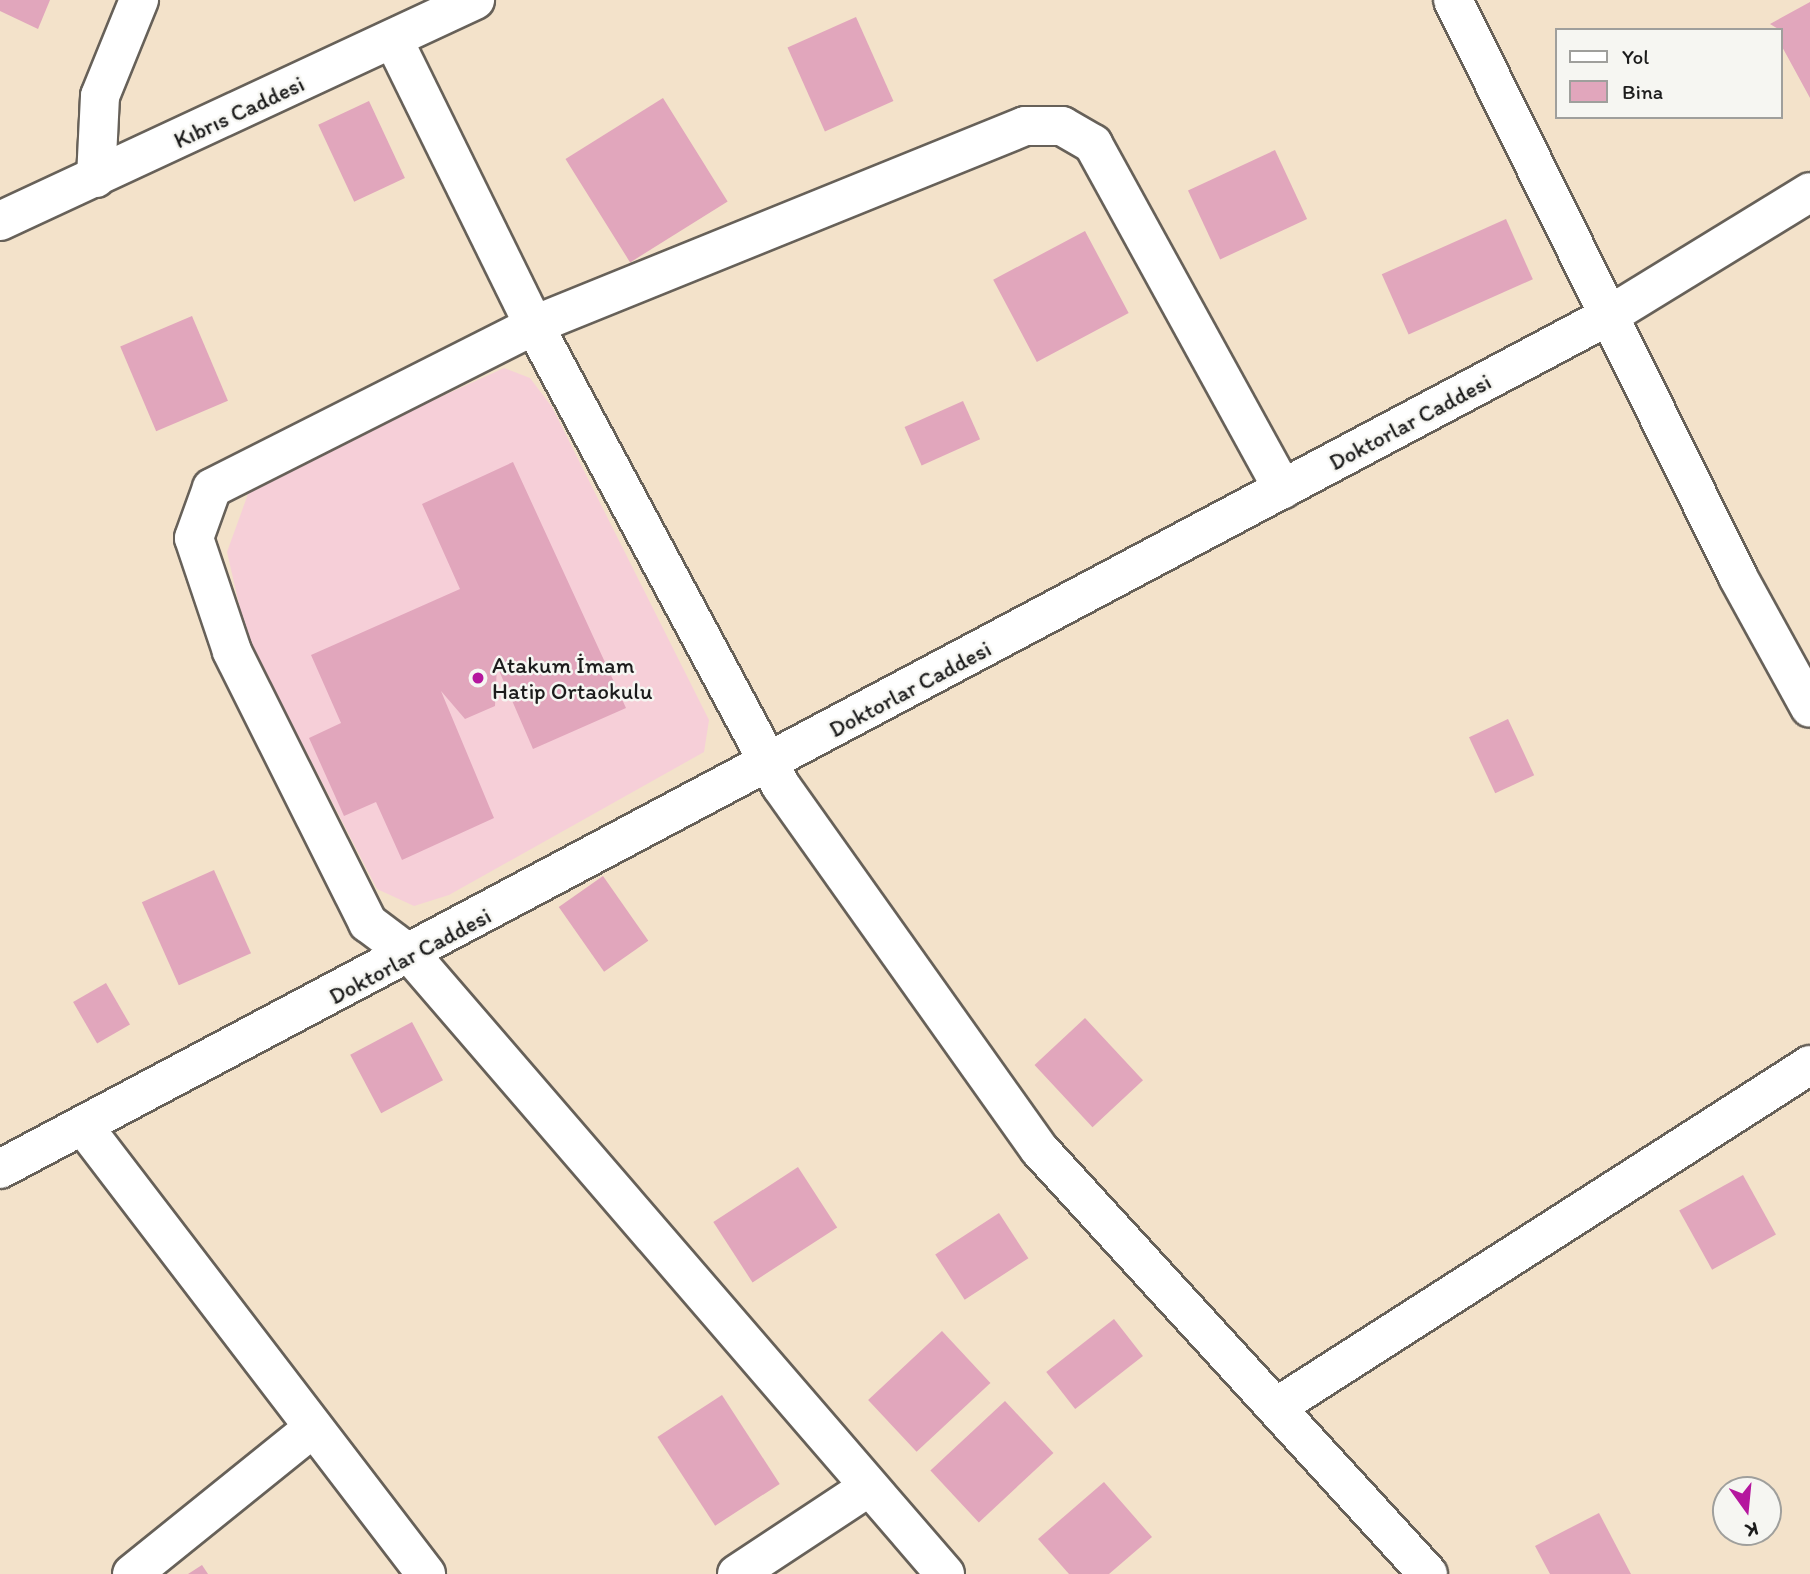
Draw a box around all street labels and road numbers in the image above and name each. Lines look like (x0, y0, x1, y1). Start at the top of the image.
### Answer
street label: Kıbrıs Caddesi (169, 70, 309, 154)
street label: Doktorlar Caddesi (1324, 368, 1496, 476)
street label: Doktorlar Caddesi (824, 635, 996, 743)
street label: Doktorlar Caddesi (324, 902, 496, 1010)

